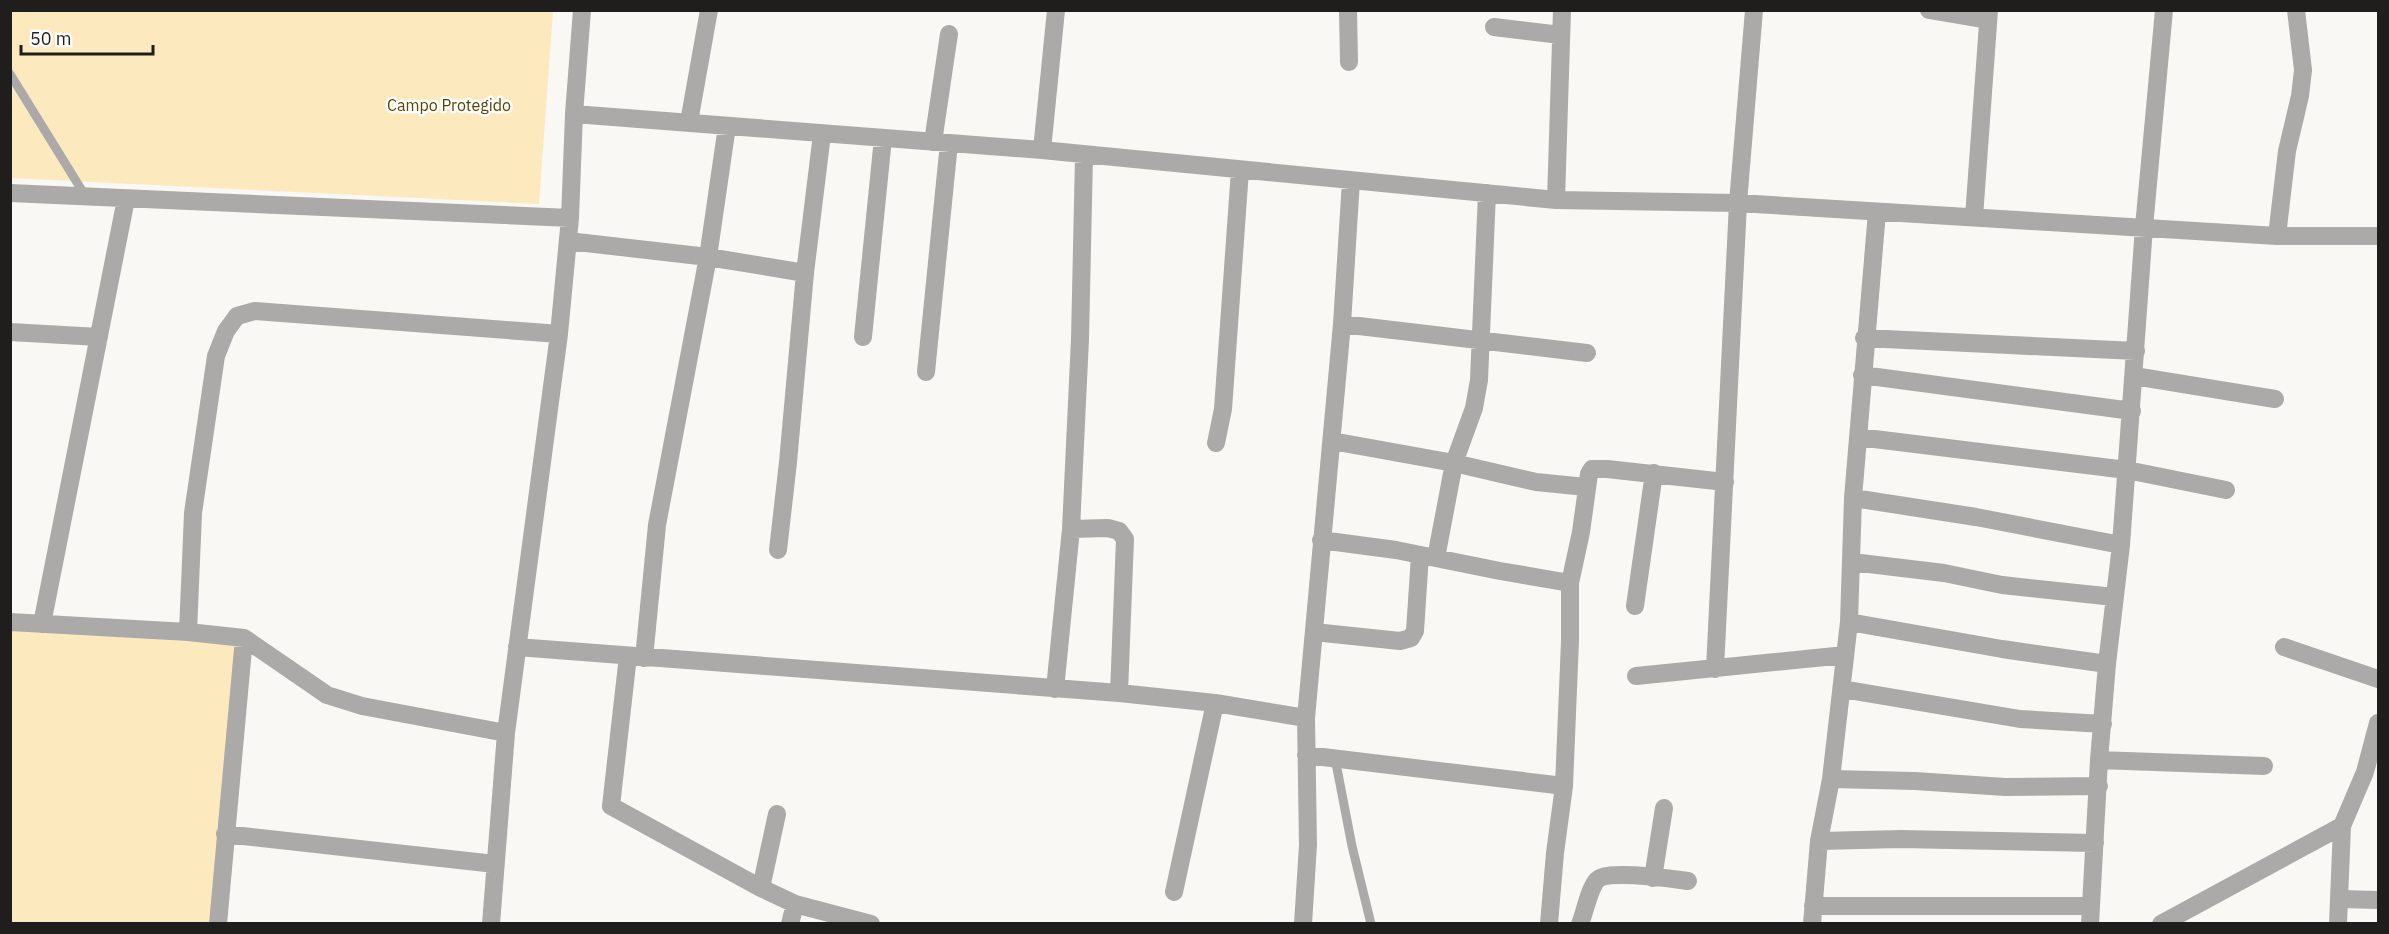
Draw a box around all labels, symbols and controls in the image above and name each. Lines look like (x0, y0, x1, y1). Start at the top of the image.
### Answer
scale bar (21, 18, 153, 56)
text: 50 m (30, 27, 72, 50)
park label: Campo Protegido (387, 95, 511, 115)

